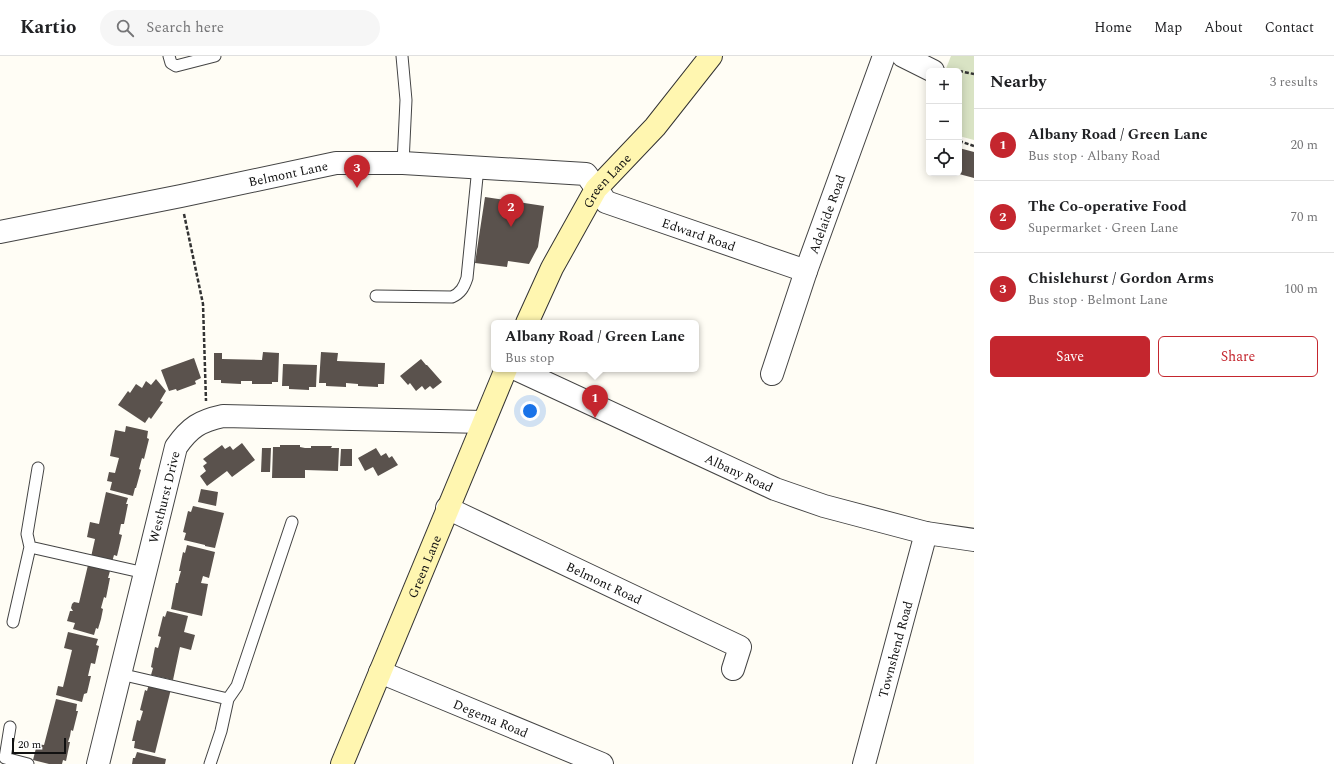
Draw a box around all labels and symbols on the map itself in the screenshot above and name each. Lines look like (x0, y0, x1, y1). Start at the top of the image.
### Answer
street label: Green Lane (578, 149, 636, 212)
pin: 3 (344, 155, 370, 188)
street label: Belmont Lane (247, 156, 330, 192)
street label: Adelaide Road (804, 172, 851, 257)
pin: 2 (498, 194, 524, 227)
street label: Edward Road (659, 213, 738, 257)
pin: 1 (582, 385, 608, 418)
your location (520, 401, 540, 421)
street label: Westhurst Drive (144, 449, 186, 545)
street label: Albany Road (701, 449, 776, 498)
street label: Green Lane (403, 532, 447, 602)
street label: Belmont Road (563, 557, 645, 610)
street label: Townshend Road (873, 599, 918, 700)
street label: Degema Road (450, 694, 531, 743)
scale bar (12, 736, 66, 755)

